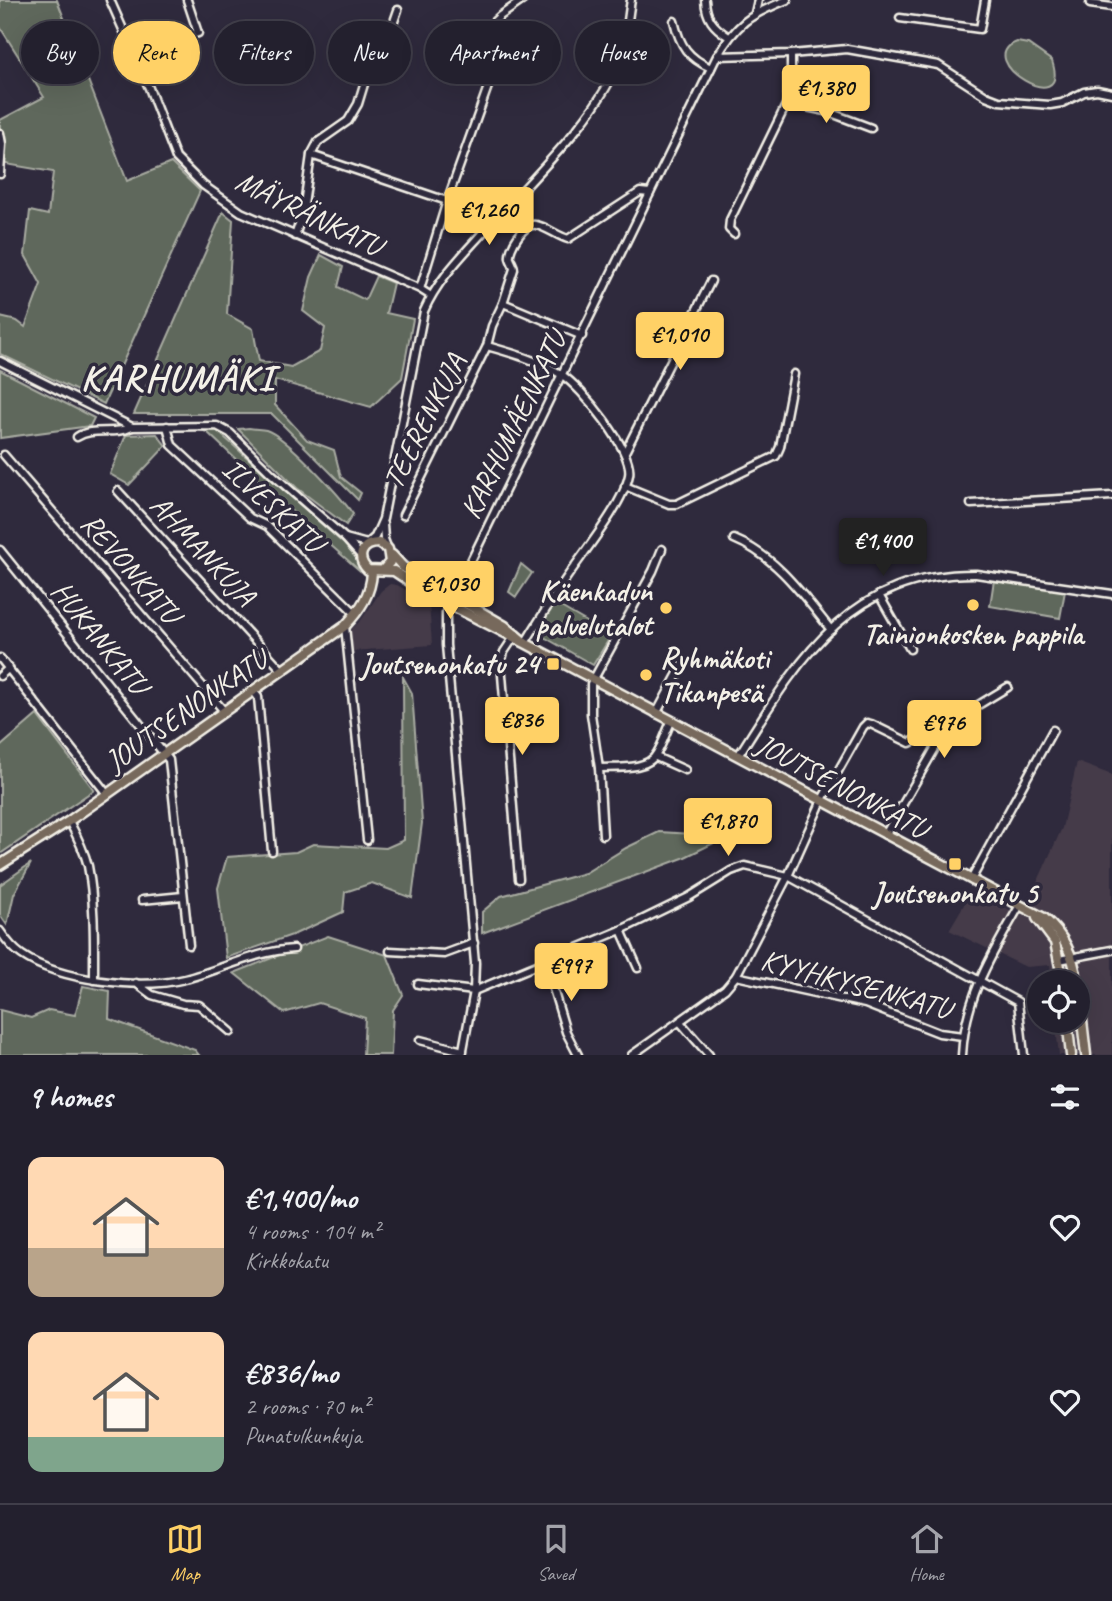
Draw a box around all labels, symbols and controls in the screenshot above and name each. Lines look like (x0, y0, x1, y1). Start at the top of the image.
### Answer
chip: Buy (21, 21, 99, 84)
chip: Rent (113, 21, 200, 84)
chip: Filters (214, 21, 314, 84)
chip: New (328, 21, 411, 84)
chip: Apartment (425, 21, 561, 84)
chip: House (575, 21, 670, 84)
pin: €1,380 (769, 66, 883, 125)
text: €1,380 (798, 73, 854, 102)
street label: MÄYRÄNKATU (230, 161, 392, 267)
pin: €1,260 (432, 188, 546, 247)
text: €1,260 (461, 195, 517, 224)
pin: €1,010 (623, 312, 737, 372)
text: €1,010 (652, 320, 708, 349)
street label: KARHUMÄENKATU (451, 321, 577, 525)
street label: TEERENKUJA (374, 346, 475, 495)
district label: KARHUMÄKI (81, 354, 281, 401)
street label: ILVESKATU (214, 450, 336, 564)
street label: AHMANKUJA (142, 486, 265, 615)
street label: REVONKATU (73, 505, 193, 635)
pin: €1,400 (826, 518, 940, 578)
text: €1,400 (855, 526, 911, 555)
pin: €1,030 (393, 562, 507, 621)
text: €1,030 (422, 569, 478, 598)
place label: Käenkadun palvelutalot (536, 572, 655, 644)
street label: HUKANKATU (43, 573, 161, 705)
marker: Tainionkosken pappila (965, 597, 981, 613)
marker: Käenkadun palvelutalot (658, 600, 674, 616)
place label: Tainionkosken pappila (863, 615, 1086, 653)
street label: JOUTSENONKATU (96, 638, 278, 781)
place label: Ryhmäkoti Tikanpesä (660, 639, 773, 711)
place label: Joutsenonkatu 24 (358, 645, 542, 683)
marker: Joutsenonkatu 24 (545, 656, 561, 672)
marker: Ryhmäkoti Tikanpesä (638, 667, 654, 683)
pin: €836 (481, 698, 563, 757)
pin: €976 (903, 700, 985, 760)
text: €836 (501, 705, 543, 734)
text: €976 (923, 708, 965, 737)
street label: JOUTSENONKATU (748, 724, 938, 849)
pin: €1,870 (671, 798, 785, 858)
text: €1,870 (700, 806, 756, 835)
marker: Joutsenonkatu 5 (947, 856, 963, 872)
place label: Joutsenonkatu 5 (871, 874, 1040, 912)
street label: KYYHKYSENKATU (757, 940, 960, 1029)
pin: €997 (530, 944, 612, 1003)
text: €997 (551, 951, 591, 980)
map controls (1027, 970, 1090, 1033)
button: locate (1027, 970, 1090, 1033)
text: 9 homes (28, 1078, 112, 1116)
icon: filters (1046, 1078, 1084, 1116)
text: €1,400/mo (245, 1179, 357, 1217)
icon: home (84, 1185, 168, 1269)
icon: heart (1046, 1208, 1084, 1246)
text: 4 rooms · 104 m² (245, 1217, 380, 1246)
text: Kirkkokatu (245, 1246, 328, 1275)
text: €836/mo (245, 1354, 338, 1392)
icon: home (84, 1360, 168, 1444)
icon: heart (1046, 1383, 1084, 1421)
text: 2 rooms · 70 m² (245, 1392, 369, 1421)
text: Punatulkunkuja (245, 1421, 362, 1450)
tab: Map (166, 1520, 204, 1586)
tab: Saved (537, 1520, 575, 1586)
tab: Home (908, 1520, 946, 1586)

